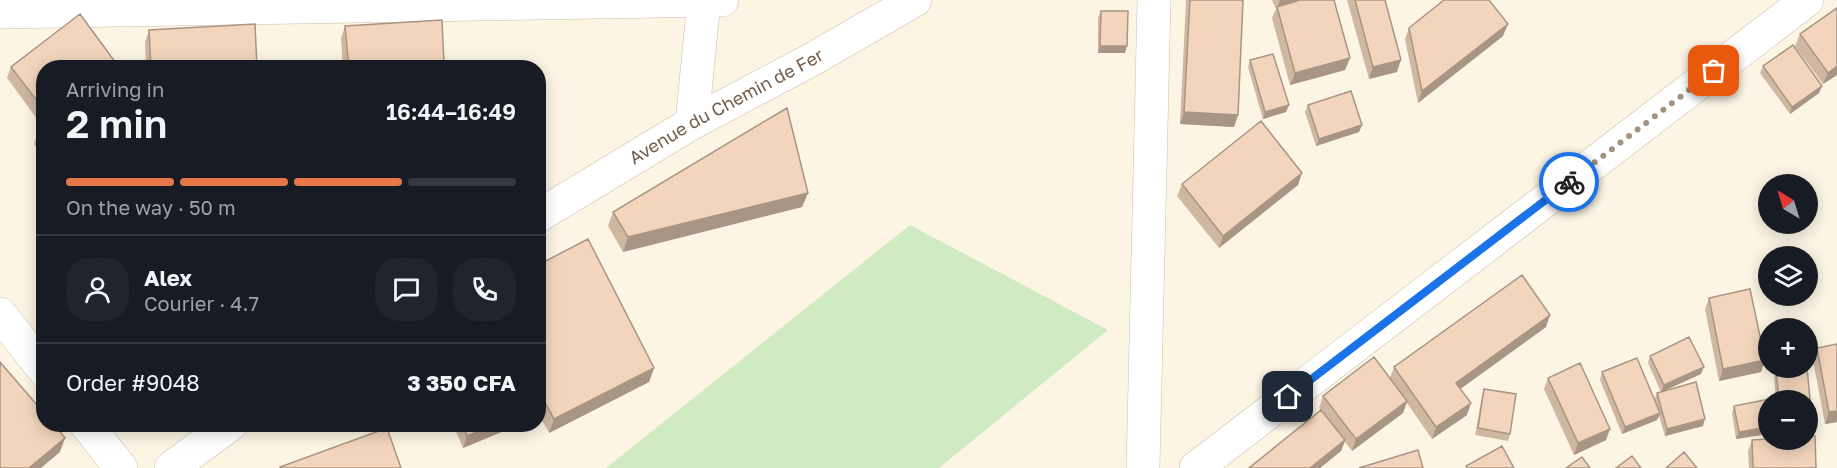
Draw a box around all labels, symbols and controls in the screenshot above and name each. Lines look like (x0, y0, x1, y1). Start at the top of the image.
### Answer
street label: Avenue du Chemin de Fer (625, 43, 827, 168)
pin (1688, 45, 1739, 96)
icon: bag (1697, 54, 1730, 87)
text: Arriving in (66, 77, 164, 101)
text: 16:44–16:49 (386, 98, 516, 125)
text: 2 min (66, 100, 167, 147)
courier (1539, 152, 1599, 212)
icon: bike (1553, 166, 1586, 199)
north arrow (1758, 174, 1818, 234)
map controls (1758, 174, 1818, 450)
text: On the way · 50 m (66, 195, 236, 219)
button: layers (1758, 246, 1818, 306)
button: person (66, 258, 129, 321)
button: chat (375, 258, 438, 321)
button: phone (453, 258, 516, 321)
text: Alex (144, 264, 192, 291)
text: Courier · 4.7 (144, 291, 259, 315)
button: + (1758, 318, 1818, 378)
text: Order #9048 (66, 369, 200, 396)
text: 3 350 CFA (407, 369, 516, 396)
pin (1262, 371, 1313, 422)
icon: home (1271, 380, 1304, 413)
button: − (1758, 390, 1818, 450)

